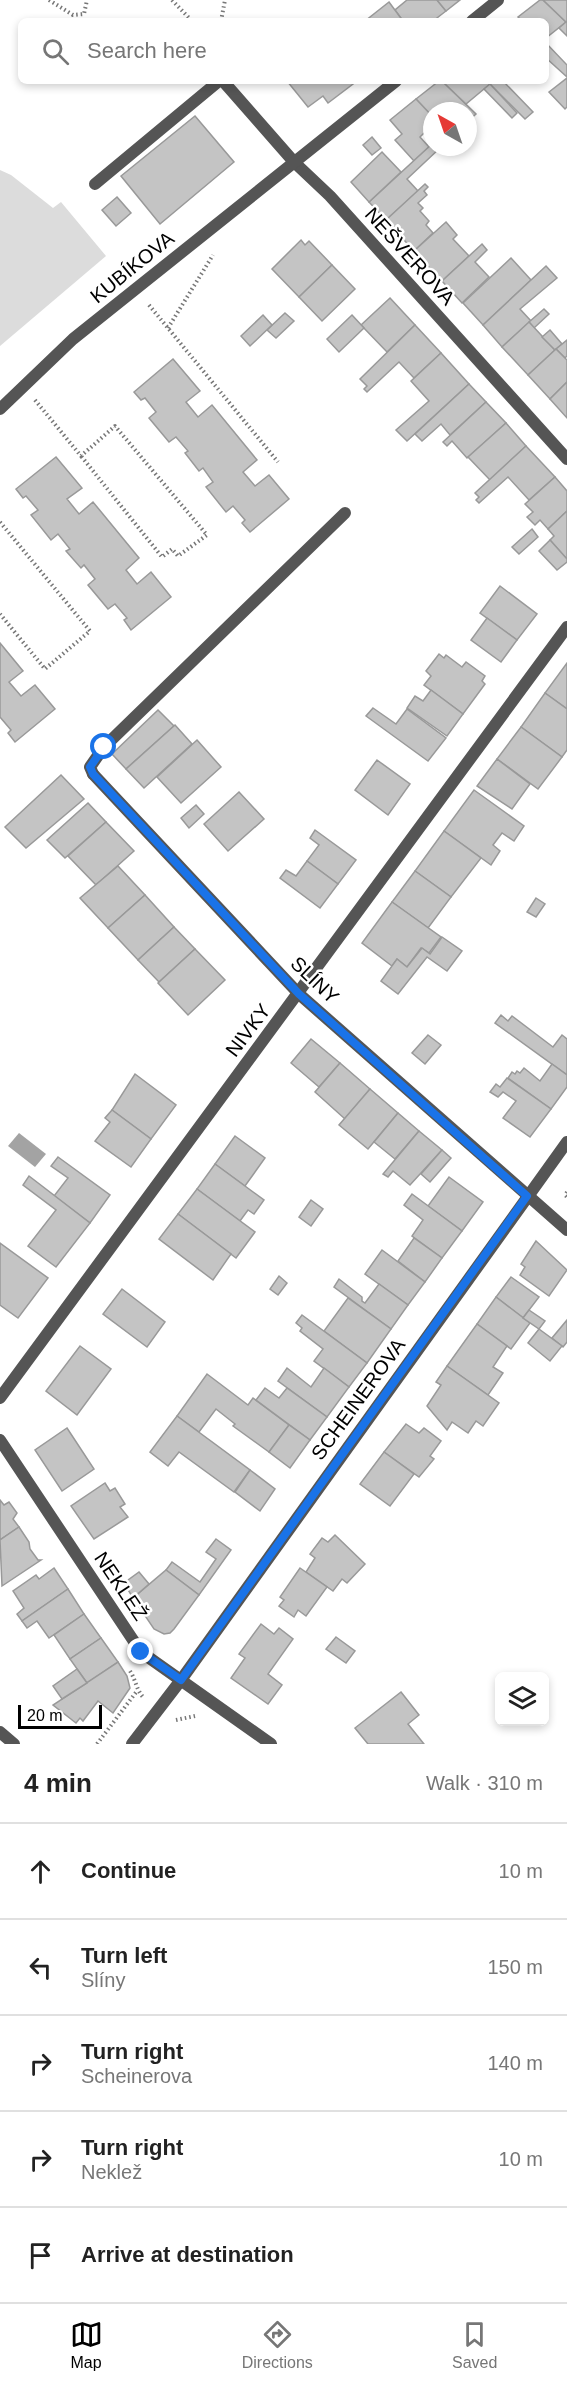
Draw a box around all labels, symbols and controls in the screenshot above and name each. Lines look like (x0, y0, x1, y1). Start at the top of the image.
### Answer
search box (18, 18, 549, 84)
icon: search (39, 35, 72, 68)
text: Search here (87, 38, 207, 63)
north arrow (423, 102, 477, 156)
street label: NEŠVEROVA (361, 203, 460, 310)
street label: KUBÍKOVA (86, 226, 179, 307)
route start (90, 733, 116, 759)
street label: SLÍNY (287, 952, 343, 1008)
street label: NIVKY (221, 999, 275, 1061)
street label: SCHEINEROVA (307, 1334, 410, 1464)
street label: NEKLEŽ (90, 1548, 152, 1624)
route end (127, 1638, 153, 1664)
map controls (495, 1672, 549, 1726)
button: layers (495, 1672, 549, 1726)
scale bar (18, 1702, 102, 1730)
text: 20 m (27, 1707, 63, 1724)
text: 4 min (24, 1768, 92, 1798)
text: Walk · 310 m (426, 1772, 543, 1794)
icon: ahead (24, 1855, 57, 1888)
text: Continue (81, 1858, 176, 1883)
text: 10 m (499, 1860, 543, 1882)
text: Turn left (81, 1943, 167, 1968)
icon: left (24, 1951, 57, 1984)
text: 150 m (487, 1956, 543, 1978)
text: Slíny (81, 1969, 125, 1991)
text: Turn right (81, 2039, 183, 2064)
icon: right (24, 2047, 57, 2080)
text: 140 m (487, 2052, 543, 2074)
text: Scheinerova (81, 2065, 192, 2087)
text: Turn right (81, 2135, 183, 2160)
icon: right (24, 2143, 57, 2176)
text: 10 m (499, 2148, 543, 2170)
text: Neklež (81, 2161, 142, 2183)
icon: arrive (24, 2239, 57, 2272)
text: Arrive at destination (81, 2242, 294, 2267)
tab: Map (70, 2318, 103, 2372)
tab: Directions (242, 2318, 313, 2372)
tab: Saved (452, 2318, 497, 2372)

